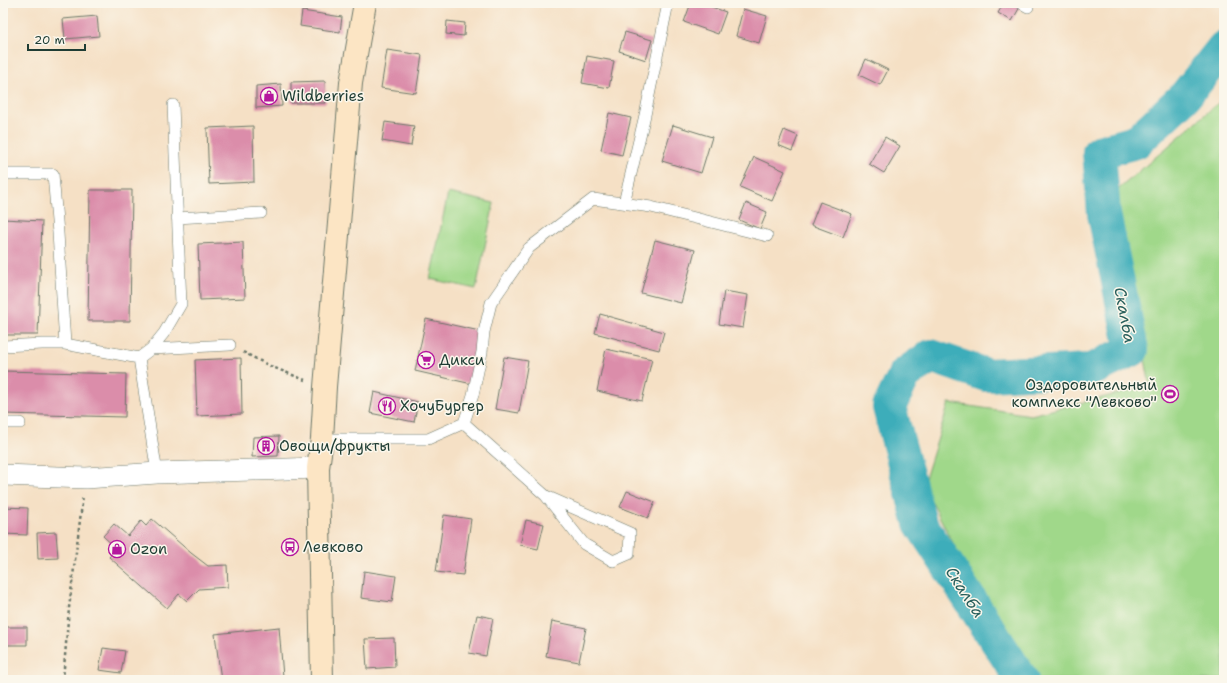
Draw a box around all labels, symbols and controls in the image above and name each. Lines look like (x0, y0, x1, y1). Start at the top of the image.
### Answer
scale bar (28, 26, 85, 52)
text: 20 m (34, 32, 65, 48)
shop icon: Wildberries (259, 86, 279, 106)
place label: Wildberries (282, 86, 364, 106)
water label: Скалба (1109, 285, 1141, 345)
supermarket icon: Дикси (416, 350, 436, 370)
place label: Дикси (439, 350, 485, 370)
place label: Оздоровительный комплекс "Левково" (1012, 375, 1157, 412)
sports icon: Оздоровительный комплекс "Левково" (1160, 384, 1180, 404)
restaurant icon: ХочуБургер (377, 396, 397, 416)
place label: ХочуБургер (400, 396, 484, 416)
building icon: Овощи/фрукты (256, 436, 276, 456)
place label: Овощи/фрукты (279, 436, 390, 456)
bus stop icon: Левково (280, 537, 300, 557)
place label: Левково (303, 537, 363, 557)
shop icon: Ozon (107, 539, 127, 559)
place label: Ozon (130, 539, 167, 559)
water label: Скалба (941, 563, 989, 622)

